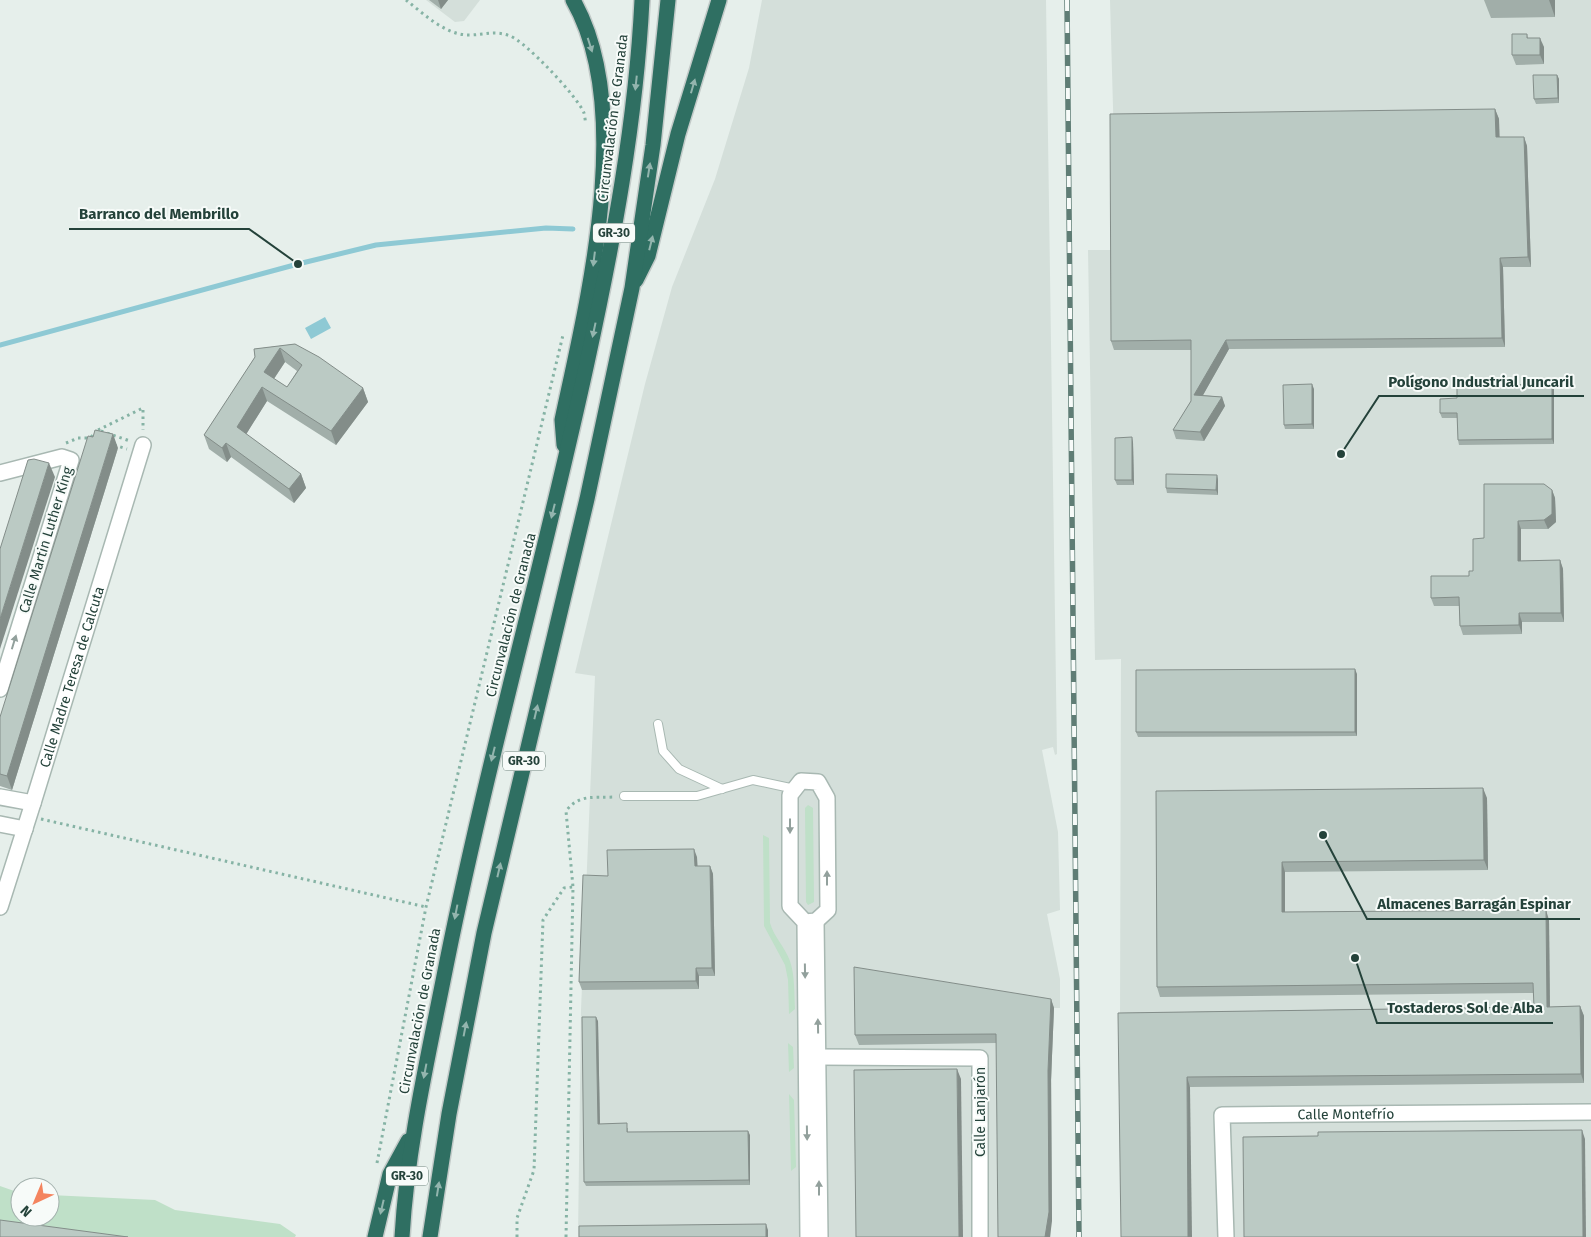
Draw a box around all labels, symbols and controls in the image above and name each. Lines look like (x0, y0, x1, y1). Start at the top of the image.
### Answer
street label: Circunvalación de Granada (594, 33, 632, 203)
one-way arrow (587, 38, 594, 53)
one-way arrow (632, 76, 640, 92)
one-way arrow (689, 78, 697, 93)
one-way arrow (645, 162, 653, 178)
callout: Barranco del Membrillo (69, 199, 249, 229)
text: Barranco del Membrillo (79, 205, 239, 223)
road number: GR-30 (593, 224, 635, 242)
one-way arrow (647, 236, 655, 251)
one-way arrow (590, 251, 598, 267)
one-way arrow (590, 322, 598, 337)
callout: Polígono Industrial Juncaril (1379, 366, 1584, 396)
text: Polígono Industrial Juncaril (1388, 373, 1574, 391)
street label: Calle Martin Luther King (16, 464, 77, 615)
one-way arrow (549, 503, 557, 518)
street label: Circunvalación de Granada (482, 531, 540, 699)
street label: Calle Madre Teresa de Calcuta (36, 584, 108, 770)
one-way arrow (11, 635, 19, 650)
one-way arrow (532, 704, 540, 719)
one-way arrow (489, 746, 497, 761)
road number: GR-30 (503, 751, 545, 770)
one-way arrow (786, 818, 794, 834)
one-way arrow (495, 862, 503, 877)
one-way arrow (823, 869, 831, 885)
callout: Almacenes Barragán Espinar (1367, 889, 1580, 919)
text: Almacenes Barragán Espinar (1376, 895, 1572, 913)
one-way arrow (452, 904, 460, 920)
street label: Circunvalación de Granada (396, 926, 444, 1096)
one-way arrow (801, 963, 809, 979)
callout: Tostaderos Sol de Alba (1377, 993, 1553, 1023)
text: Tostaderos Sol de Alba (1387, 999, 1543, 1017)
one-way arrow (814, 1018, 822, 1034)
one-way arrow (461, 1021, 469, 1036)
one-way arrow (421, 1064, 429, 1079)
street label: Calle Lanjarón (972, 1067, 989, 1157)
street label: Calle Montefrío (1297, 1105, 1394, 1123)
one-way arrow (803, 1125, 811, 1141)
road number: GR-30 (386, 1166, 428, 1186)
north arrow (10, 1177, 60, 1227)
one-way arrow (434, 1180, 442, 1196)
one-way arrow (815, 1180, 823, 1196)
one-way arrow (378, 1200, 386, 1215)
text: N (17, 1202, 36, 1220)

